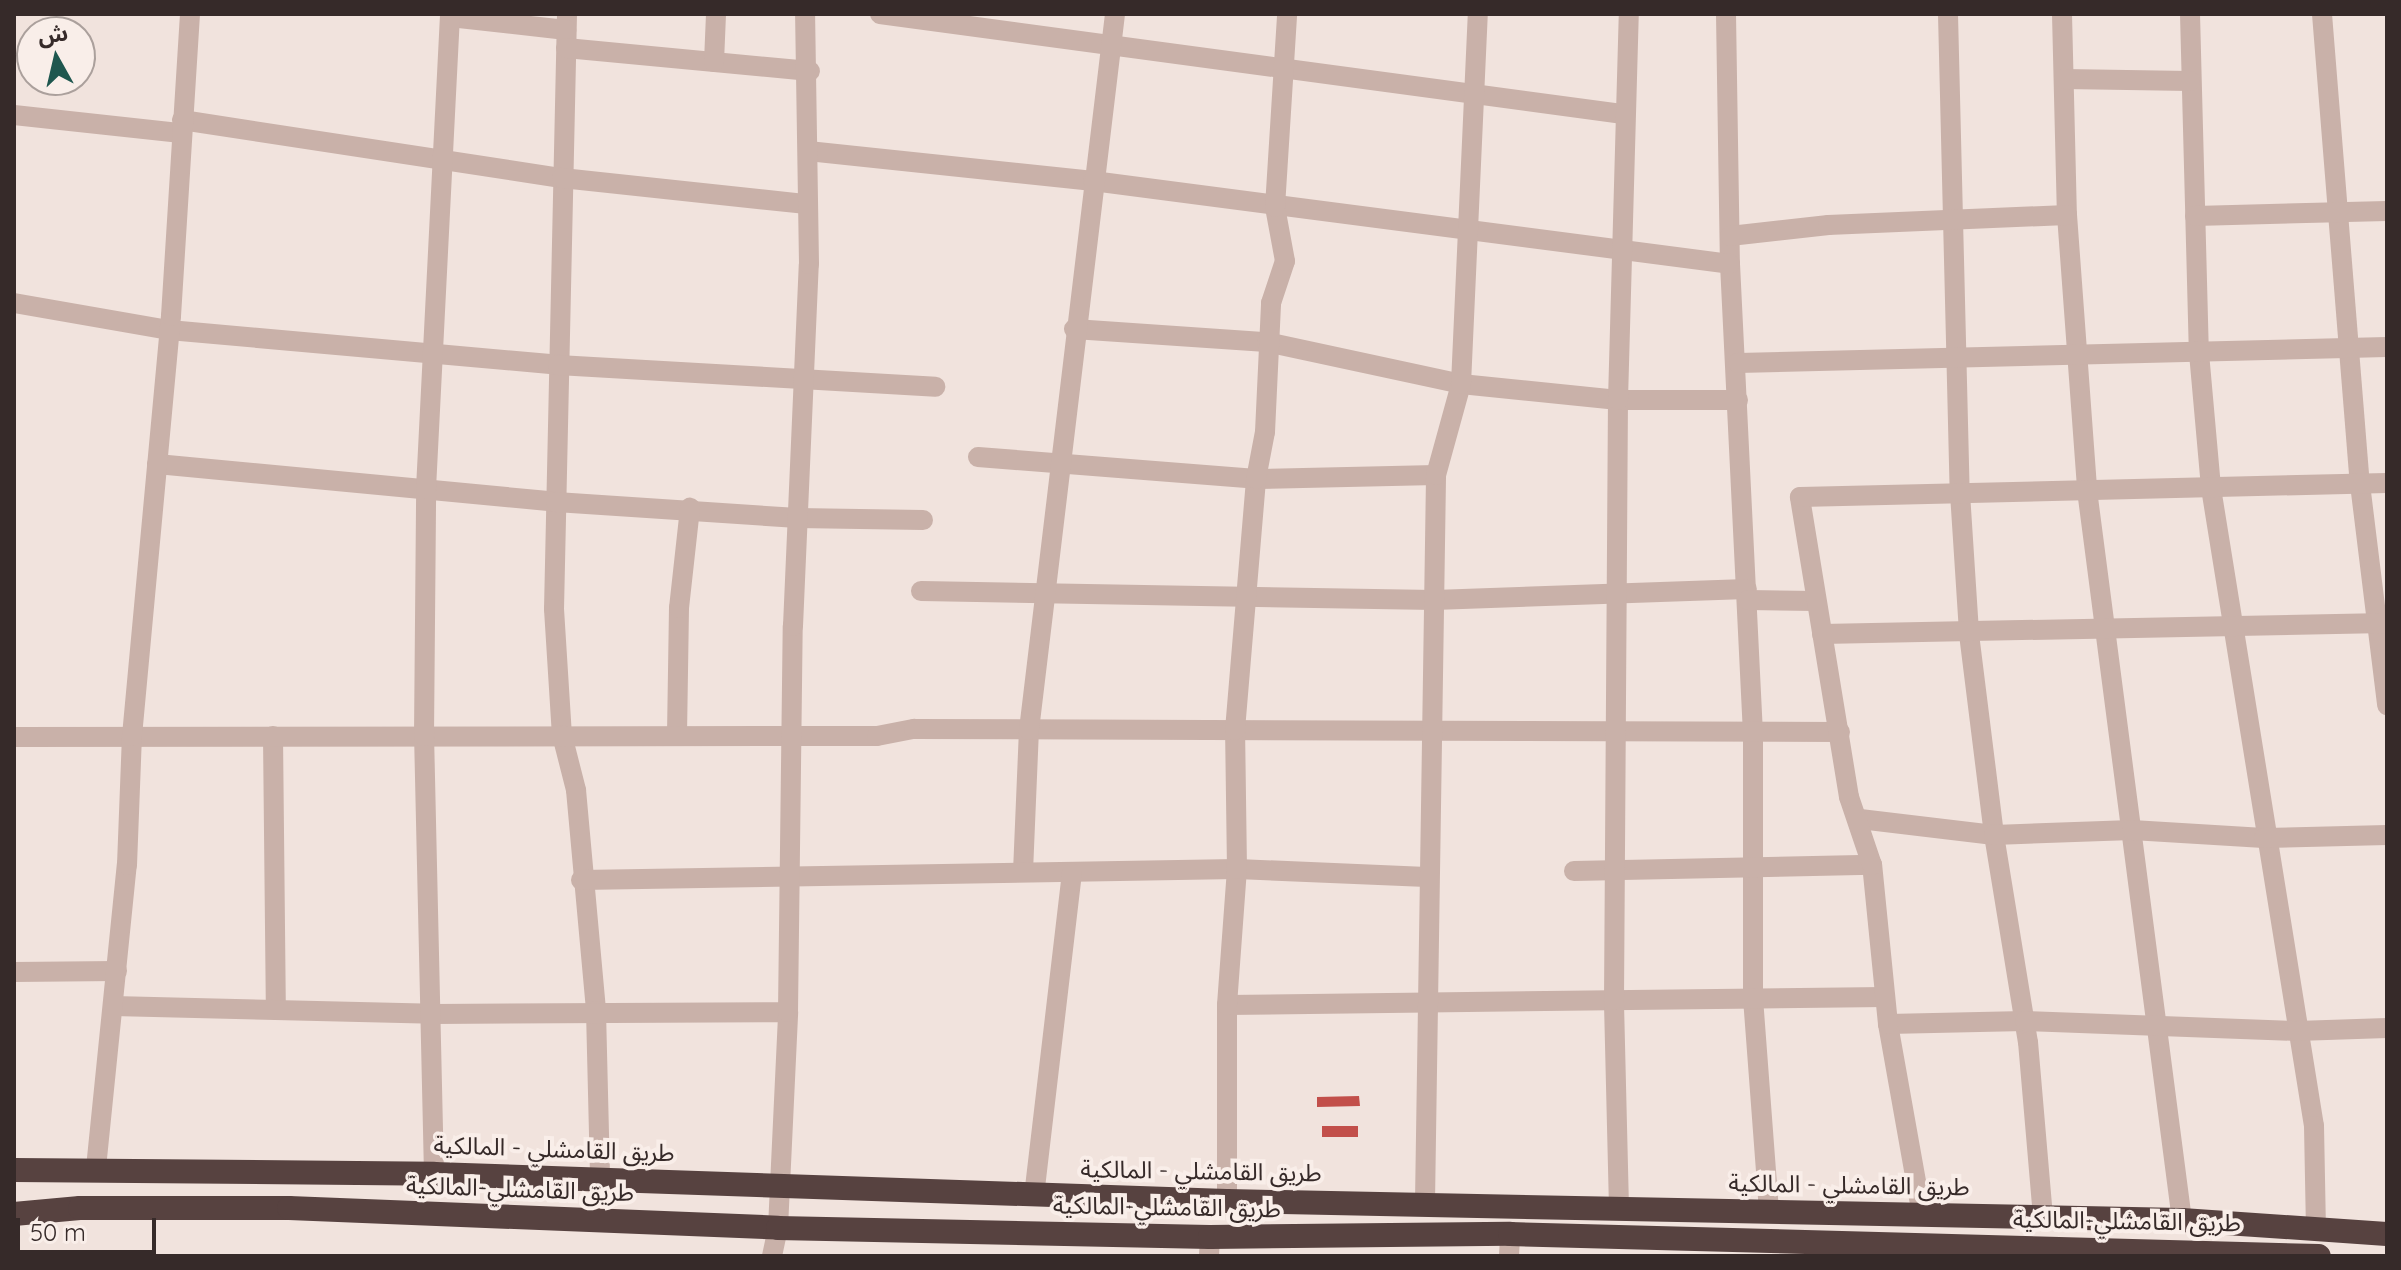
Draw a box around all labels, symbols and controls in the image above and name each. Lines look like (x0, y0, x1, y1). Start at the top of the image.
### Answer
north arrow (16, 16, 96, 96)
text: ش (36, 18, 70, 50)
street label: طريق القامشلي - المالكية (433, 1130, 675, 1168)
street label: طريق القامشلي - المالكية (1080, 1154, 1322, 1188)
street label: طريق القامشلي - المالكية (1728, 1168, 1970, 1202)
street label: طريق القامشلي-المالكية (406, 1171, 634, 1207)
street label: طريق القامشلي-المالكية (1053, 1191, 1281, 1223)
scale bar (20, 1202, 160, 1252)
street label: طريق القامشلي-المالكية (2013, 1205, 2241, 1237)
text: 50 m (30, 1217, 86, 1247)

